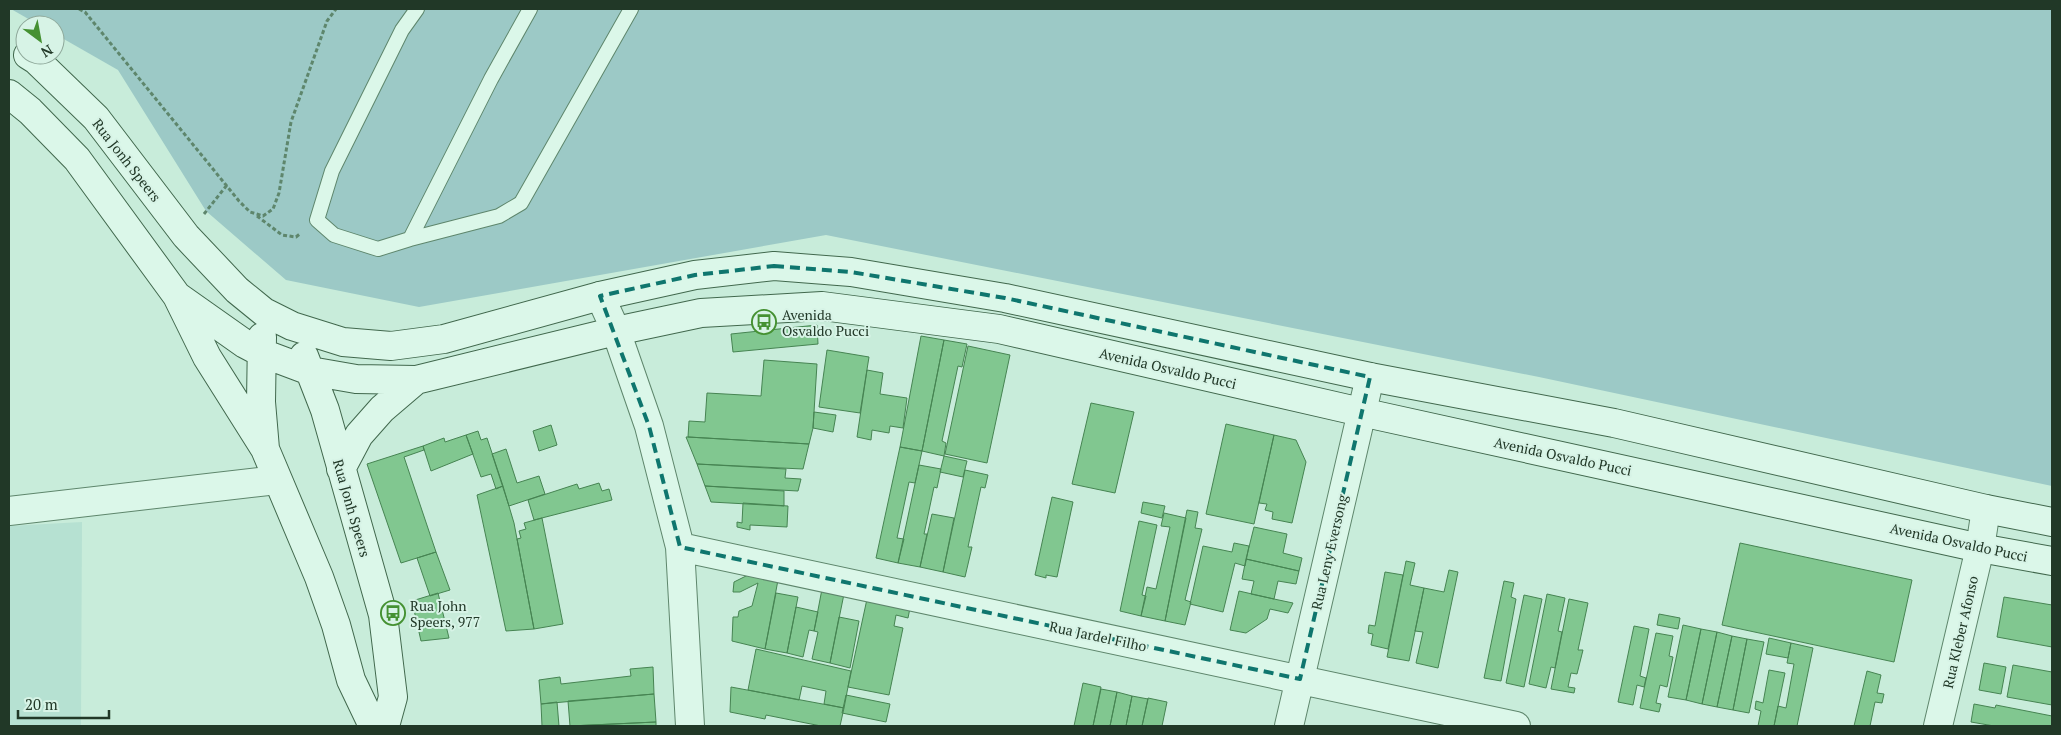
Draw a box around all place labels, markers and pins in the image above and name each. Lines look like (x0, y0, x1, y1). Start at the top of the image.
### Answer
place label: Avenida Osvaldo Pucci (782, 305, 869, 340)
bus stop icon: Avenida Osvaldo Pucci (751, 309, 777, 335)
place label: Rua John Speers, 977 (410, 596, 480, 631)
bus stop icon: Rua John Speers, 977 (380, 600, 406, 626)

